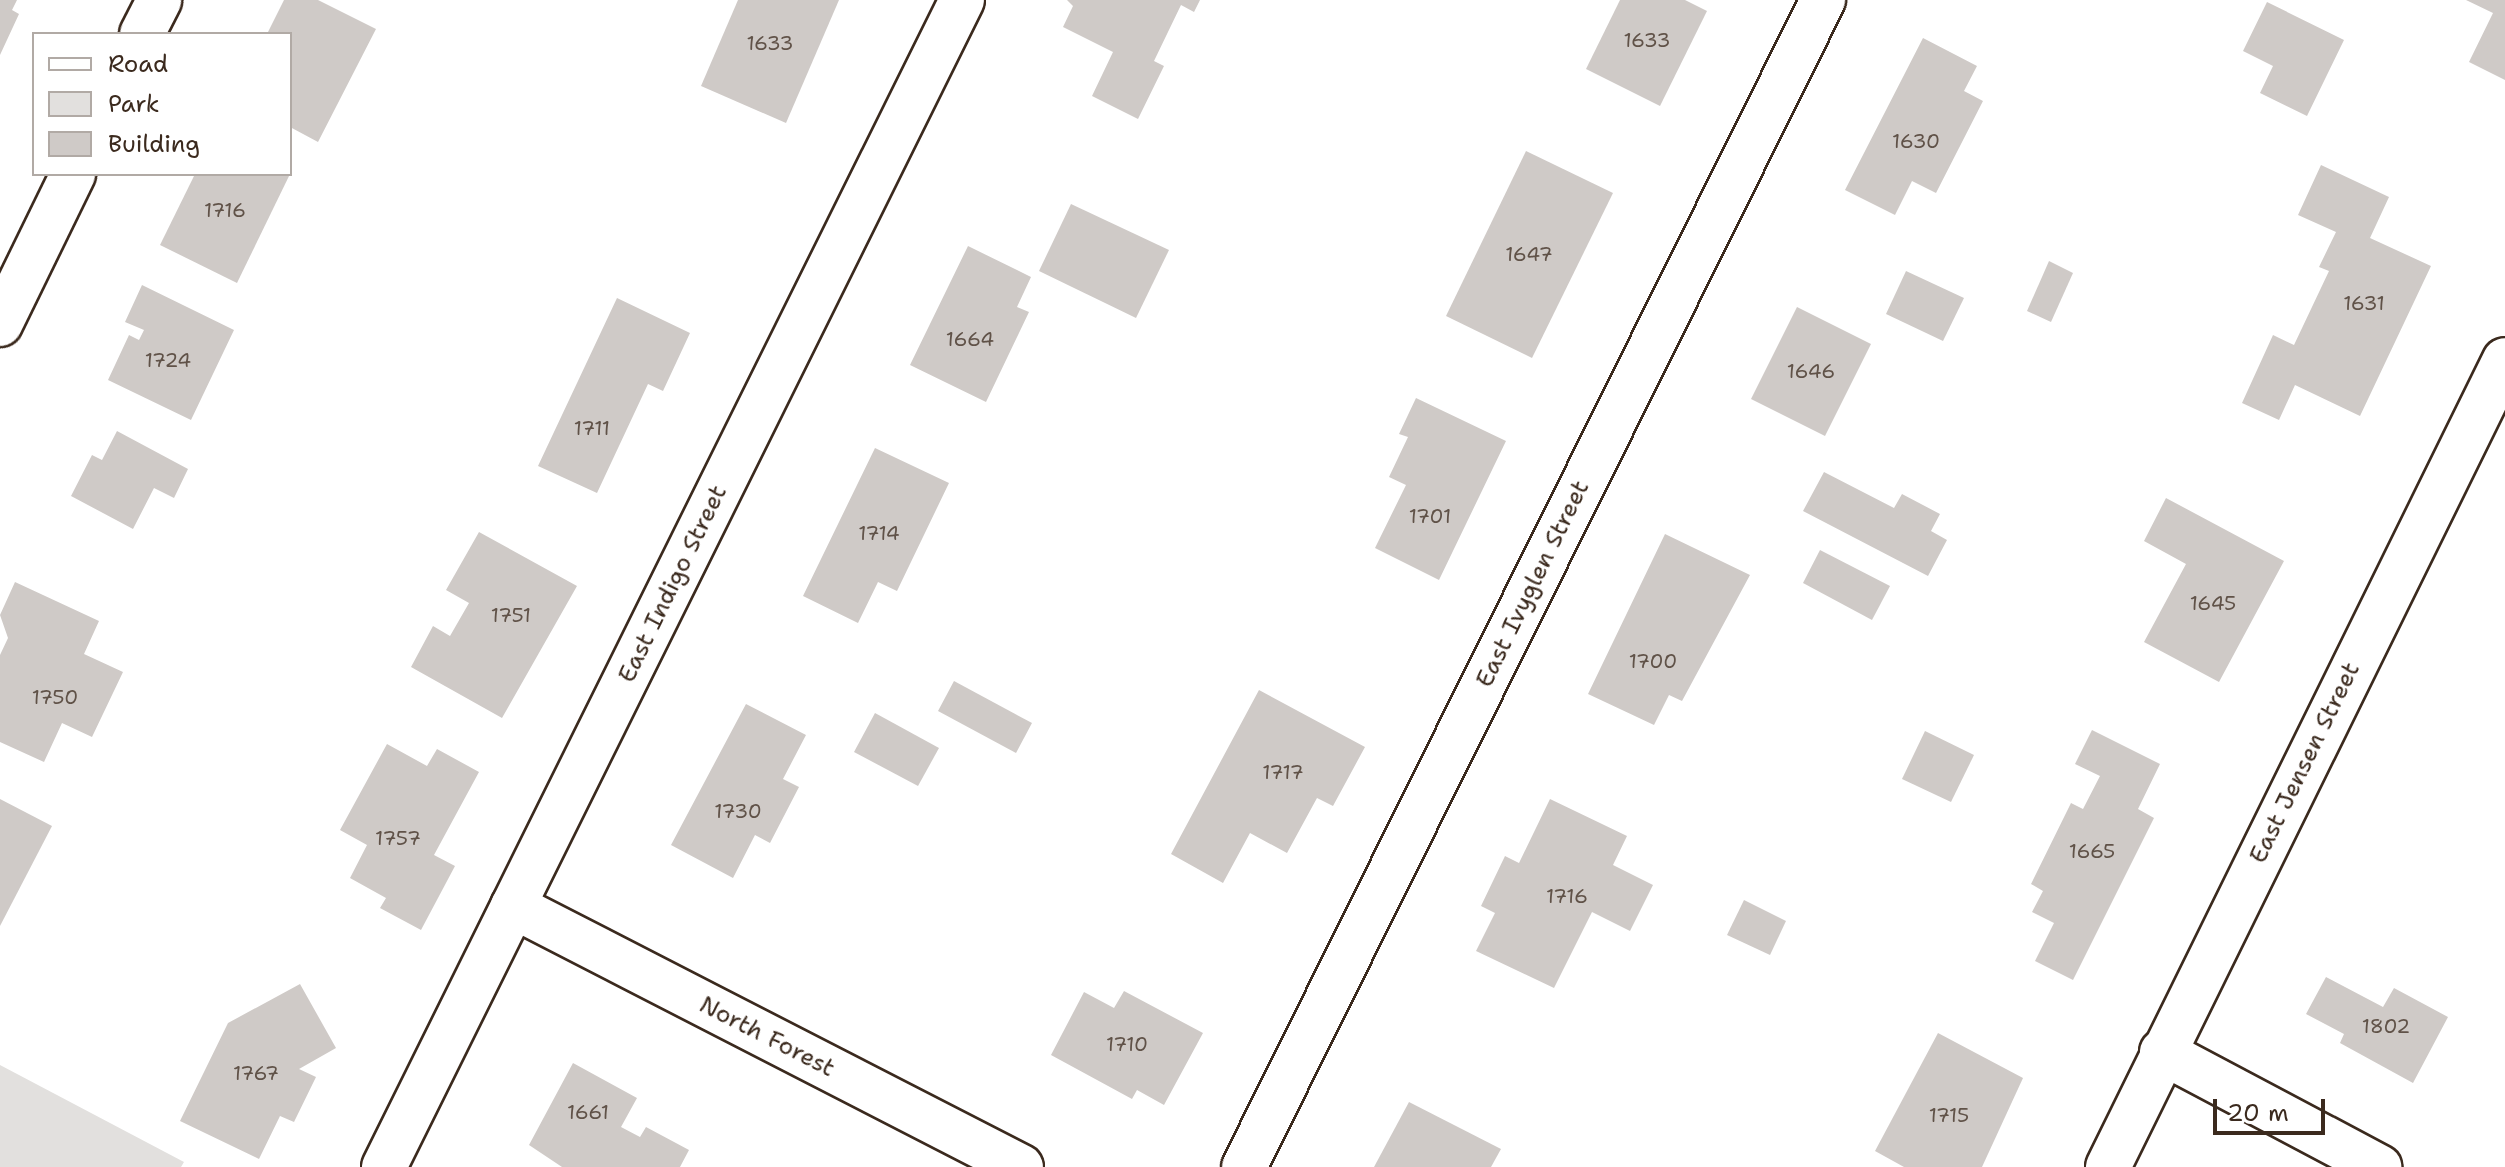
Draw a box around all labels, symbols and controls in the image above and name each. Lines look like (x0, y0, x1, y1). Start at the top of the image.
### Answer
house number: 1633 (1623, 28, 1671, 52)
house number: 1633 (746, 31, 794, 55)
legend (32, 32, 292, 176)
text: Road (108, 48, 168, 80)
text: Park (108, 88, 160, 120)
text: Building (108, 128, 200, 160)
house number: 1630 (1892, 129, 1940, 153)
house number: 1716 (204, 198, 246, 222)
house number: 1647 (1505, 242, 1553, 266)
house number: 1631 (2343, 291, 2385, 315)
house number: 1664 (946, 327, 994, 351)
house number: 1724 (145, 348, 191, 372)
house number: 1646 (1787, 359, 1835, 383)
house number: 1711 (574, 416, 610, 440)
street label: East Ivyglen Street (1470, 476, 1596, 692)
street label: East Indigo Street (613, 481, 733, 687)
house number: 1701 (1409, 504, 1451, 528)
house number: 1714 (858, 521, 900, 545)
house number: 1645 (2190, 591, 2236, 615)
house number: 1751 (491, 603, 531, 627)
house number: 1700 (1629, 649, 1677, 673)
street label: East Jensen Street (2244, 658, 2366, 868)
house number: 1750 (32, 685, 78, 709)
house number: 1717 (1262, 760, 1304, 784)
house number: 1730 (714, 799, 762, 823)
house number: 1757 (375, 826, 421, 850)
house number: 1665 (2069, 839, 2115, 863)
house number: 1716 (1546, 884, 1588, 908)
street label: North Forest (694, 991, 840, 1083)
house number: 1802 (2362, 1014, 2410, 1038)
house number: 1710 (1106, 1032, 1148, 1056)
house number: 1767 (233, 1061, 279, 1085)
scale bar (2217, 1083, 2329, 1133)
text: 20 m (2227, 1097, 2289, 1129)
house number: 1661 (567, 1100, 609, 1124)
house number: 1715 (1929, 1103, 1969, 1127)

